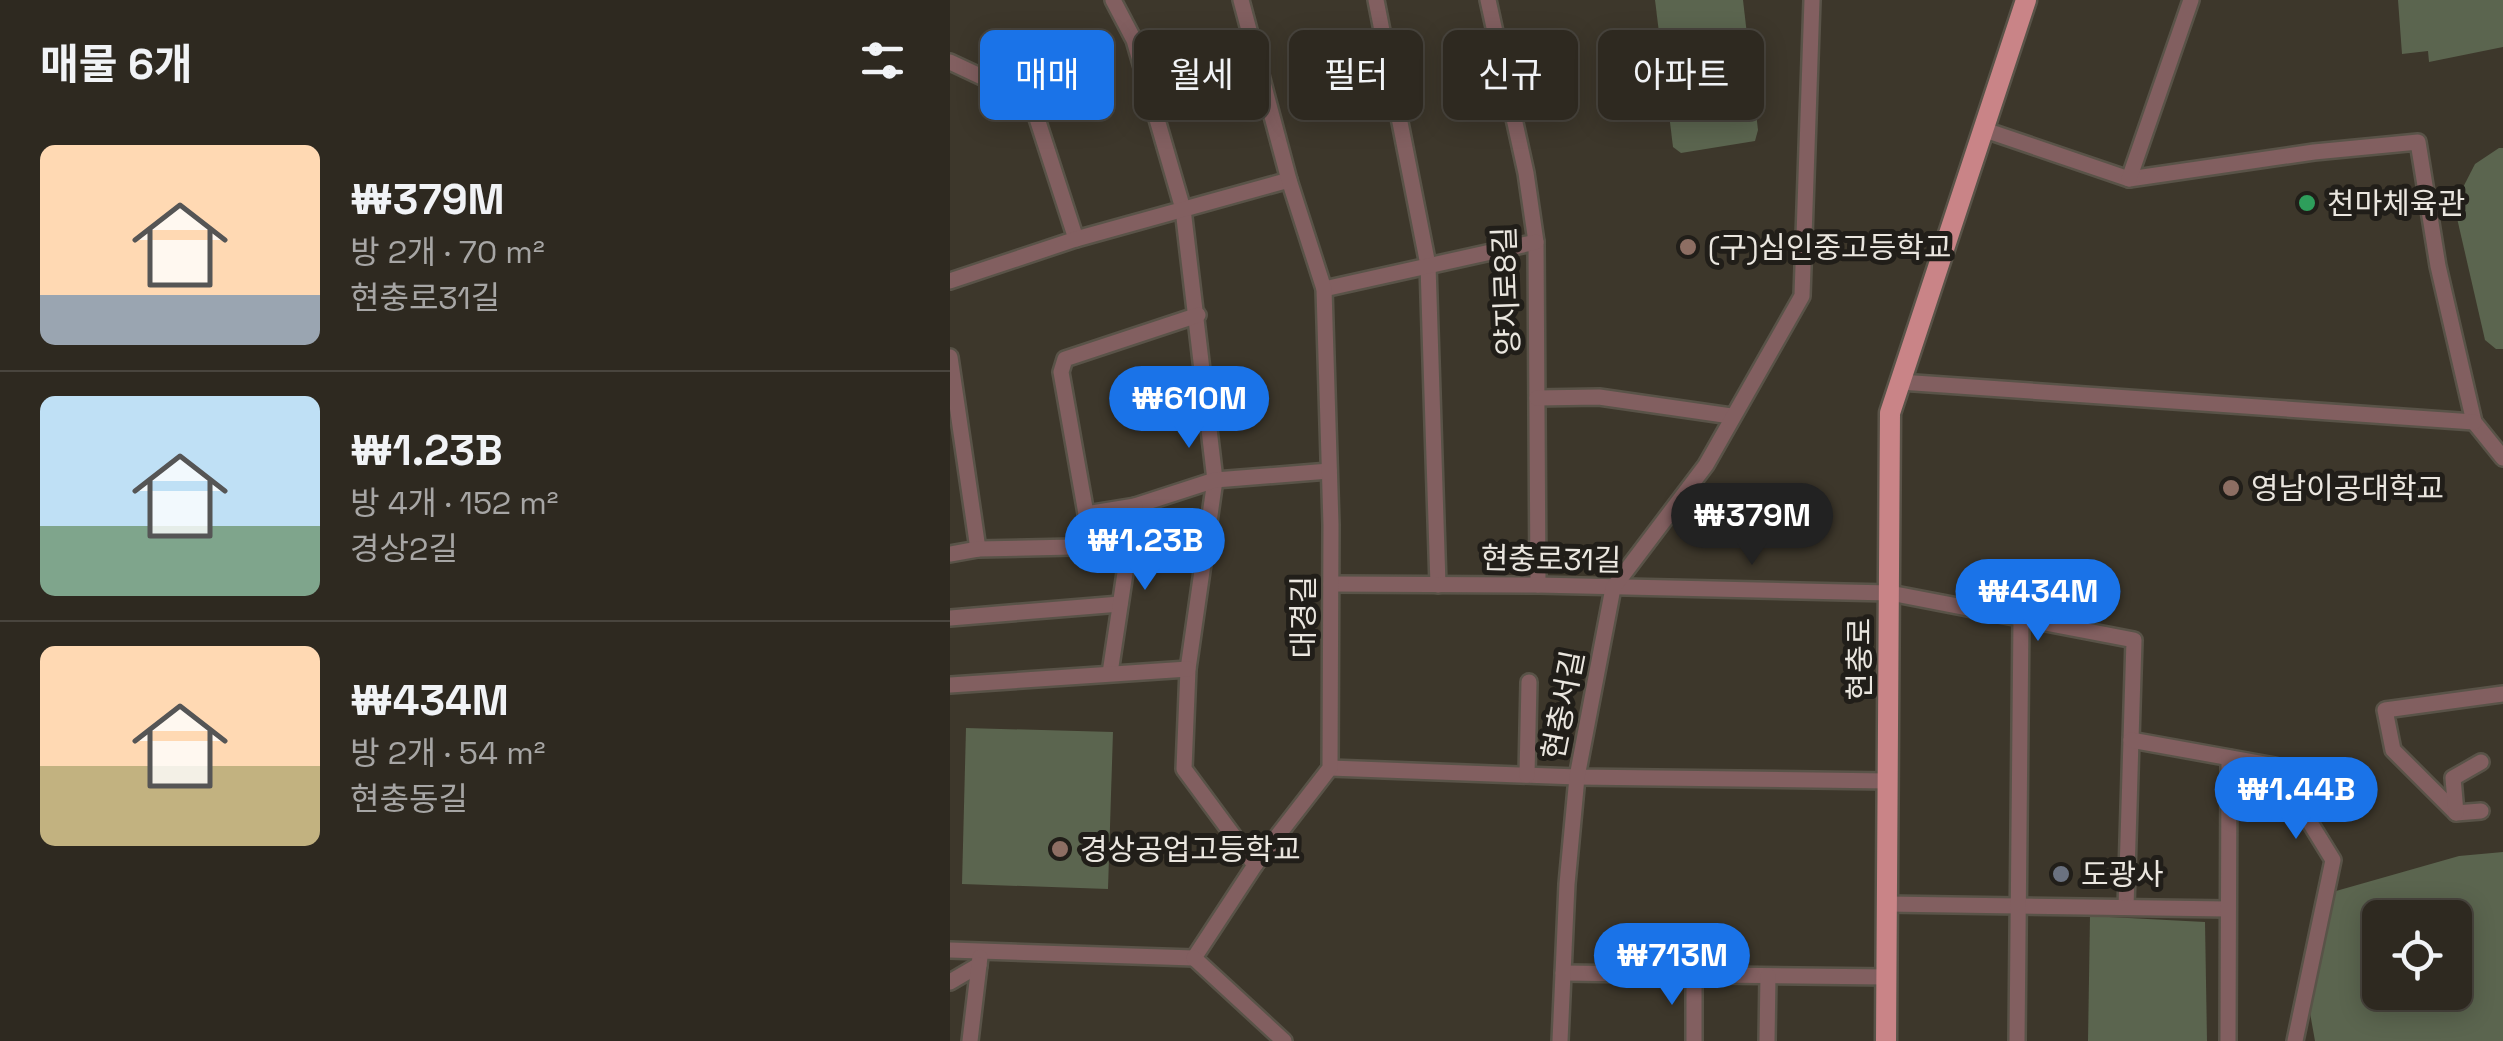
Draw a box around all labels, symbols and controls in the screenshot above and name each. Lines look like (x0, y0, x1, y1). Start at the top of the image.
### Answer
chip: 매매 (980, 30, 1114, 120)
chip: 월세 (1134, 30, 1269, 120)
chip: 필터 (1289, 30, 1423, 120)
chip: 신규 (1443, 30, 1578, 120)
chip: 아파트 (1598, 30, 1764, 120)
icon: filters (855, 33, 910, 88)
text: 매물 6개 (40, 38, 193, 91)
text: ₩379M (350, 173, 505, 226)
place label: 천마체육관 (2327, 184, 2465, 223)
icon: home (120, 185, 240, 305)
marker: 천마체육관 (2296, 192, 2318, 214)
street label: 양지로8길 (1484, 226, 1528, 356)
place label: (구)심인중고등학교 (1708, 228, 1951, 267)
text: 방 2개 · 70 m² (350, 232, 545, 272)
marker: (구)심인중고등학교 (1677, 236, 1699, 258)
text: 현충로31길 (350, 278, 500, 318)
pin: ₩610M (1119, 366, 1259, 451)
text: ₩610M (1131, 378, 1247, 418)
text: ₩1.23B (350, 424, 503, 477)
icon: home (120, 436, 240, 556)
place label: 영남이공대학교 (2251, 469, 2444, 508)
marker: 영남이공대학교 (2220, 477, 2242, 499)
text: 방 4개 · 152 m² (350, 483, 559, 523)
pin: ₩379M (1682, 483, 1822, 568)
text: ₩379M (1693, 495, 1811, 535)
pin: ₩1.23B (1064, 508, 1226, 593)
text: ₩1.23B (1087, 520, 1203, 560)
text: 경상2길 (350, 529, 458, 569)
street label: 현충로31길 (1480, 538, 1622, 580)
pin: ₩434M (1968, 559, 2108, 644)
text: ₩434M (1977, 571, 2099, 611)
street label: 대경길 (1284, 576, 1323, 658)
street label: 현충로 (1840, 618, 1879, 700)
street label: 현충서길 (1533, 647, 1593, 763)
text: ₩434M (350, 674, 509, 727)
icon: home (120, 686, 240, 806)
text: 방 2개 · 54 m² (350, 733, 545, 773)
pin: ₩1.44B (2215, 757, 2377, 842)
text: ₩1.44B (2237, 769, 2355, 809)
text: 현충동길 (350, 779, 468, 819)
place label: 경상공업고등학교 (1080, 830, 1301, 869)
marker: 경상공업고등학교 (1049, 838, 1071, 860)
place label: 도광사 (2081, 855, 2164, 894)
marker: 도광사 (2050, 863, 2072, 885)
map controls (2362, 900, 2472, 1010)
button: locate (2362, 900, 2472, 1010)
pin: ₩713M (1602, 923, 1742, 1008)
text: ₩713M (1616, 935, 1728, 975)

